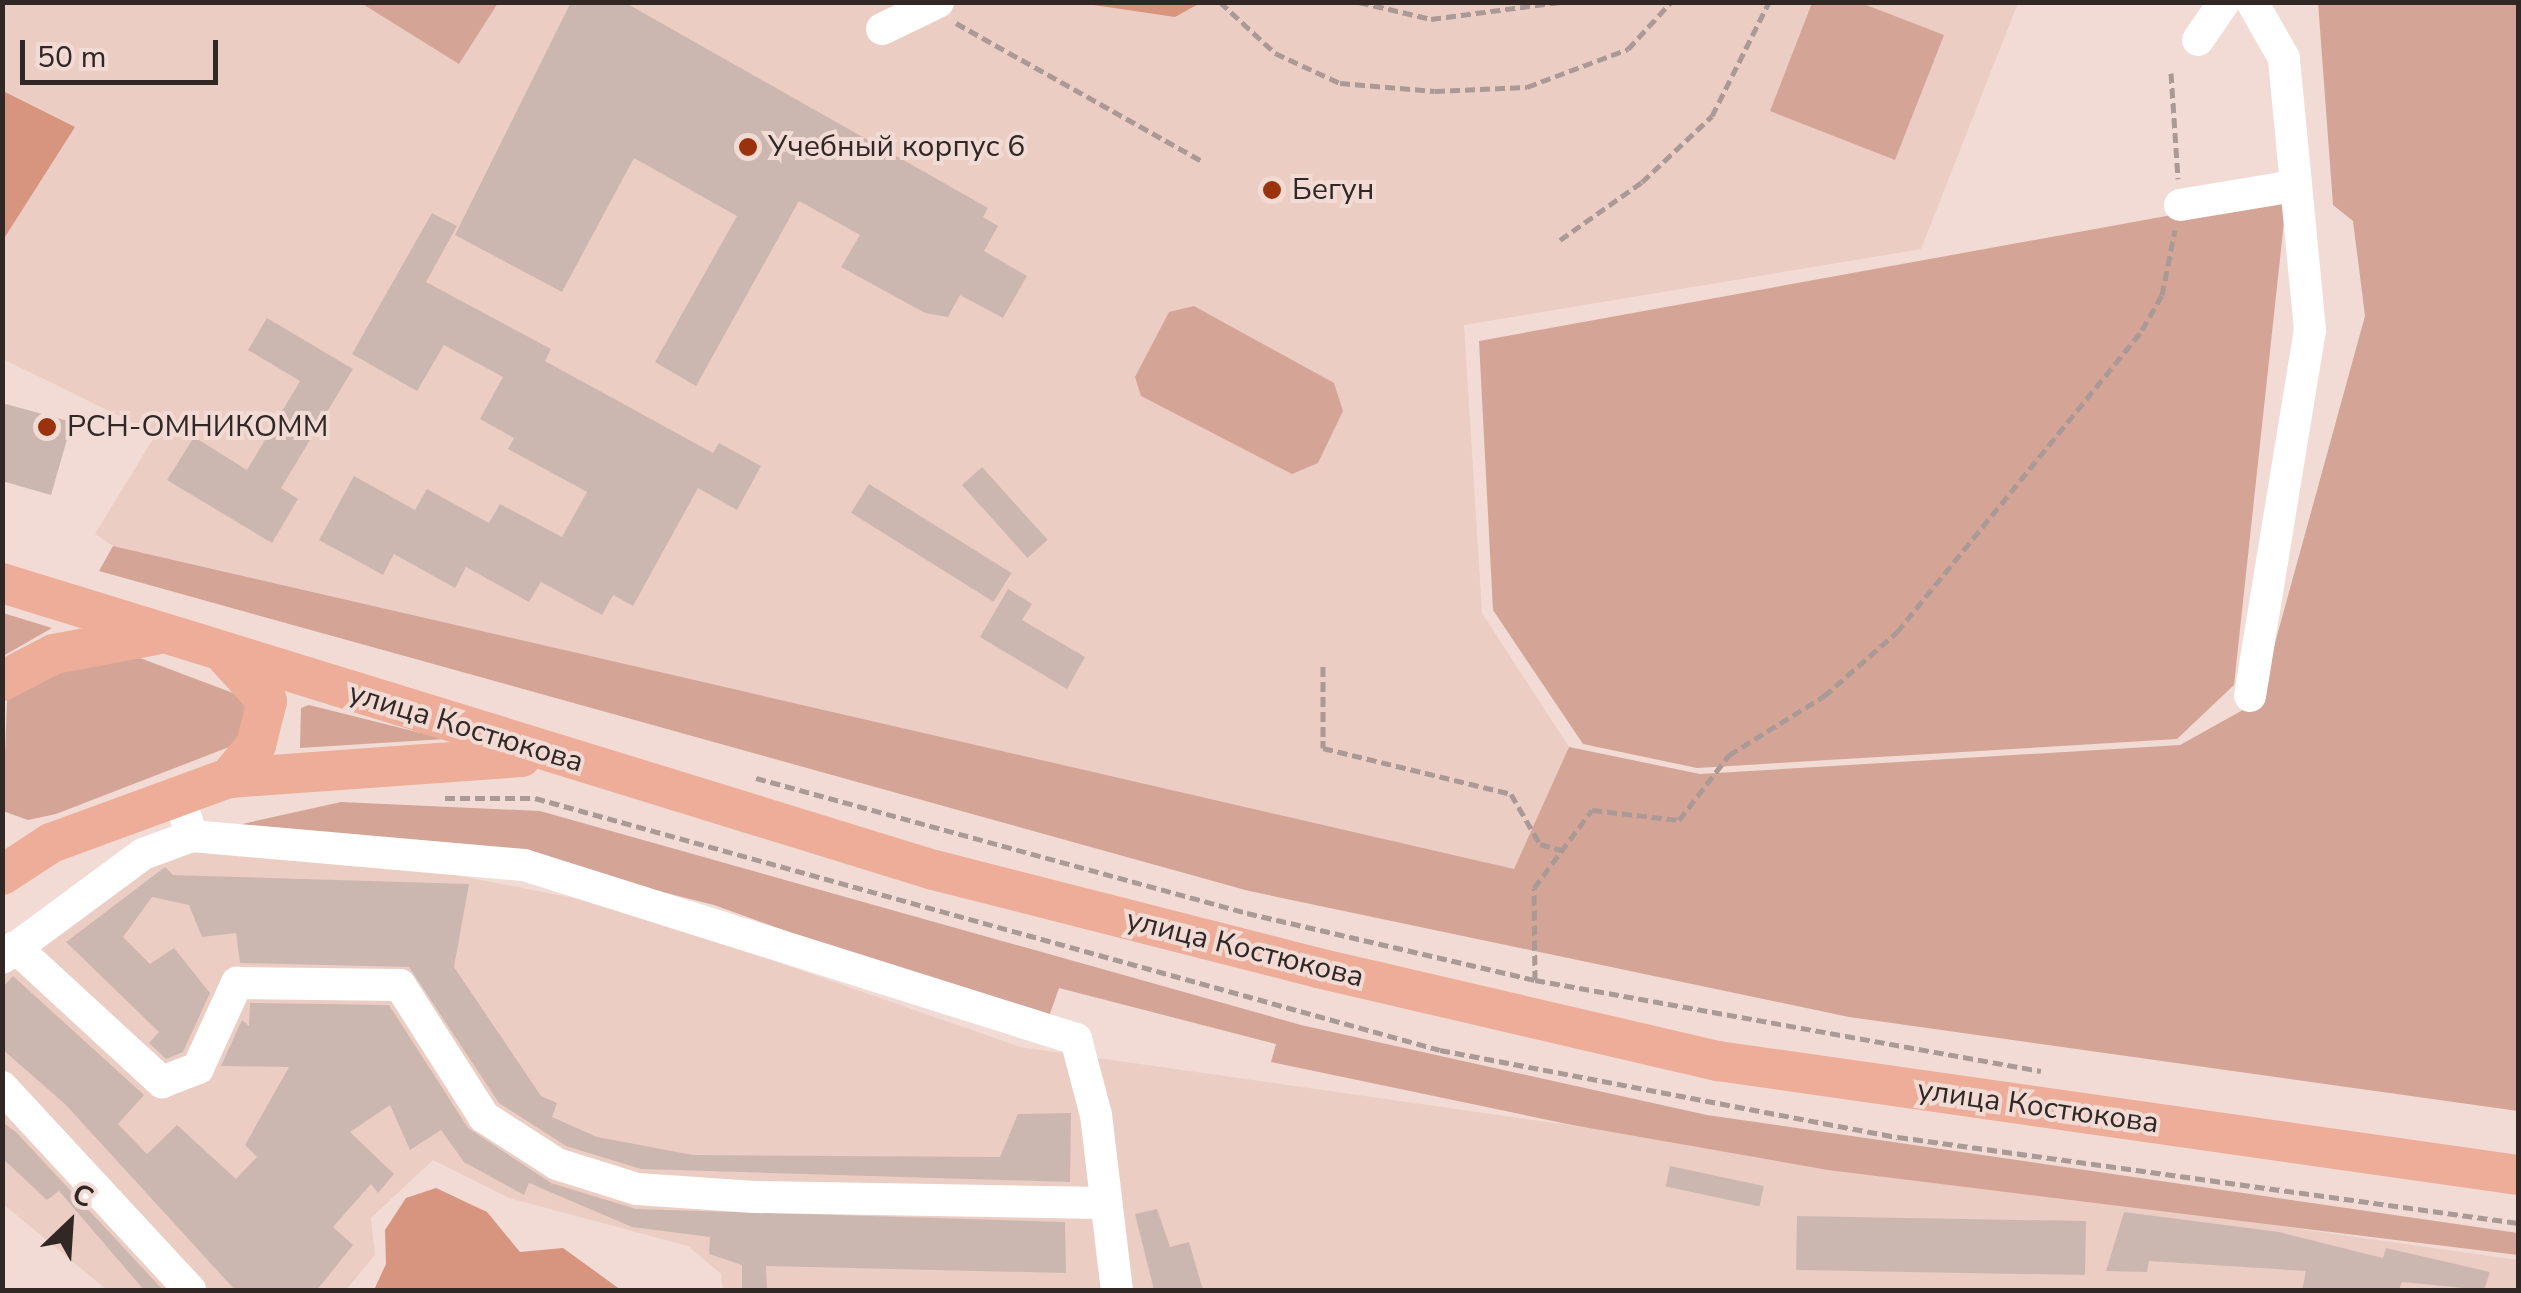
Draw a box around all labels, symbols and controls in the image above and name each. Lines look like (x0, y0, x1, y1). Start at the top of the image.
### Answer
scale bar (25, 20, 222, 82)
text: 50 m (37, 37, 106, 78)
place label: Учебный корпус 6 (768, 129, 1025, 165)
marker: Учебный корпус 6 (737, 136, 759, 158)
place label: Бегун (1292, 172, 1374, 208)
marker: Бегун (1261, 179, 1283, 201)
place label: РСН-ОМНИКОММ (67, 409, 328, 445)
marker: РСН-ОМНИКОММ (36, 416, 58, 438)
street label: улица Костюкова (344, 675, 588, 781)
street label: улица Костюкова (1123, 902, 1367, 996)
street label: улица Костюкова (1915, 1072, 2161, 1142)
north arrow (20, 1173, 120, 1273)
text: С (66, 1175, 99, 1217)

